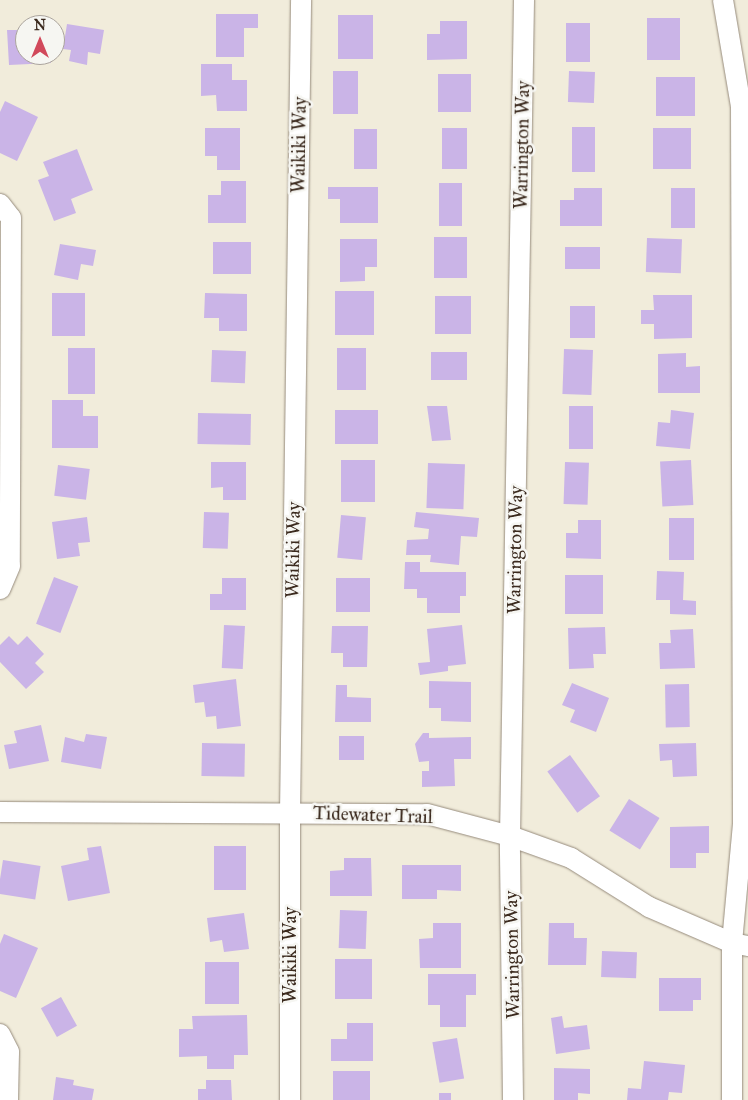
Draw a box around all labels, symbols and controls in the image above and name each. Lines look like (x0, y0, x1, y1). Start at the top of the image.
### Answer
north arrow (15, 15, 65, 65)
text: N (34, 17, 46, 34)
street label: Warrington Way (509, 81, 535, 209)
street label: Waikiki Way (287, 97, 311, 193)
street label: Warrington Way (502, 486, 528, 614)
street label: Waikiki Way (281, 502, 305, 598)
street label: Tidewater Trail (313, 802, 433, 828)
street label: Warrington Way (499, 891, 525, 1019)
street label: Waikiki Way (279, 907, 301, 1003)

